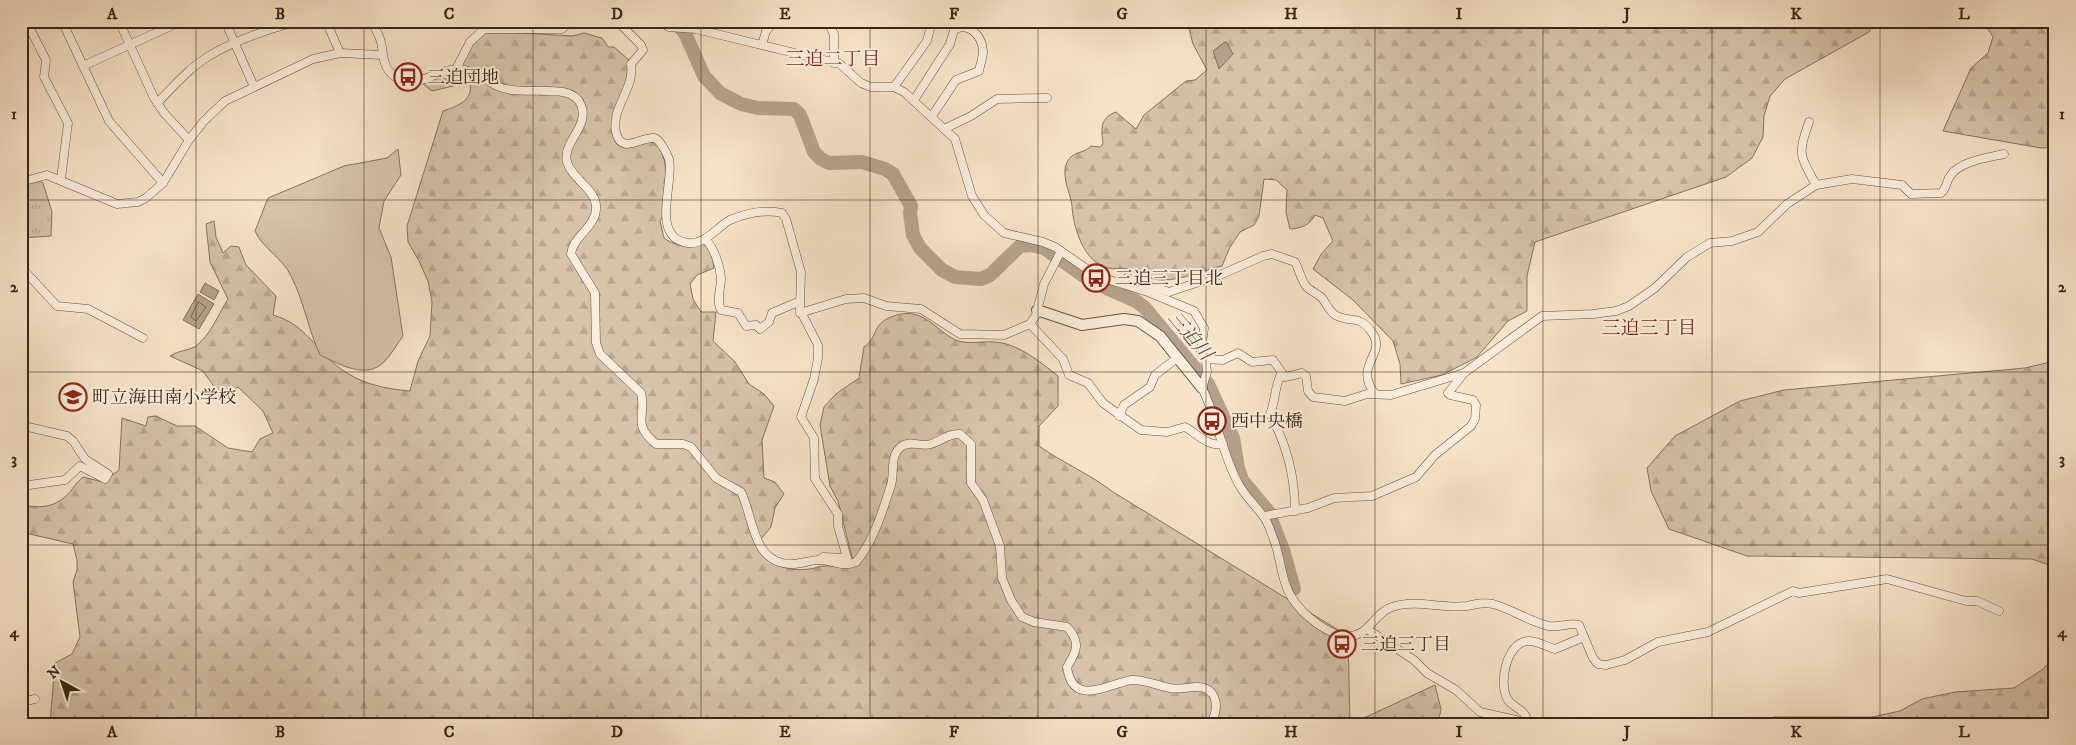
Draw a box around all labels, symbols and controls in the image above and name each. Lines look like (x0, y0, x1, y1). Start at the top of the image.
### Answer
text: A (106, 4, 118, 24)
text: B (275, 4, 285, 24)
text: C (444, 4, 454, 24)
text: D (611, 4, 623, 24)
text: E (779, 4, 791, 24)
text: F (949, 4, 959, 24)
text: G (1116, 4, 1128, 24)
text: H (1284, 4, 1298, 24)
text: I (1456, 4, 1463, 24)
text: J (1622, 4, 1631, 24)
text: K (1790, 4, 1802, 24)
text: L (1958, 4, 1970, 24)
district label: 三迫二丁目 (785, 48, 881, 71)
bus stop icon: 三迫団地 (393, 62, 423, 92)
place label: 三迫団地 (427, 67, 499, 89)
text: 1 (11, 104, 17, 124)
text: 1 (2059, 104, 2065, 124)
bus stop icon: 三迫三丁目北 (1081, 263, 1111, 293)
place label: 三迫三丁目北 (1115, 268, 1223, 290)
text: 2 (10, 277, 19, 297)
text: 2 (2058, 277, 2067, 297)
water label: 三迫川 (1163, 307, 1218, 367)
district label: 三迫三丁目 (1601, 317, 1697, 340)
school or university icon: 町立海田南小学校 (58, 382, 88, 412)
place label: 町立海田南小学校 (92, 387, 236, 409)
bus stop icon: 西中央橋 (1197, 406, 1227, 436)
place label: 西中央橋 (1231, 411, 1303, 433)
text: 3 (11, 449, 17, 469)
text: 3 (2059, 449, 2065, 469)
text: 4 (8, 622, 19, 642)
text: 4 (2056, 622, 2067, 642)
bus stop icon: 三迫三丁目 (1327, 629, 1357, 659)
place label: 三迫三丁目 (1361, 634, 1451, 656)
north arrow (38, 658, 88, 708)
text: N (44, 662, 65, 683)
text: A (106, 722, 118, 742)
text: B (275, 722, 285, 742)
text: C (444, 722, 454, 742)
text: D (611, 722, 623, 742)
text: E (779, 722, 791, 742)
text: F (949, 722, 959, 742)
text: G (1116, 722, 1128, 742)
text: H (1284, 722, 1298, 742)
text: I (1456, 722, 1463, 742)
text: J (1622, 722, 1631, 742)
text: K (1790, 722, 1802, 742)
text: L (1958, 722, 1970, 742)

